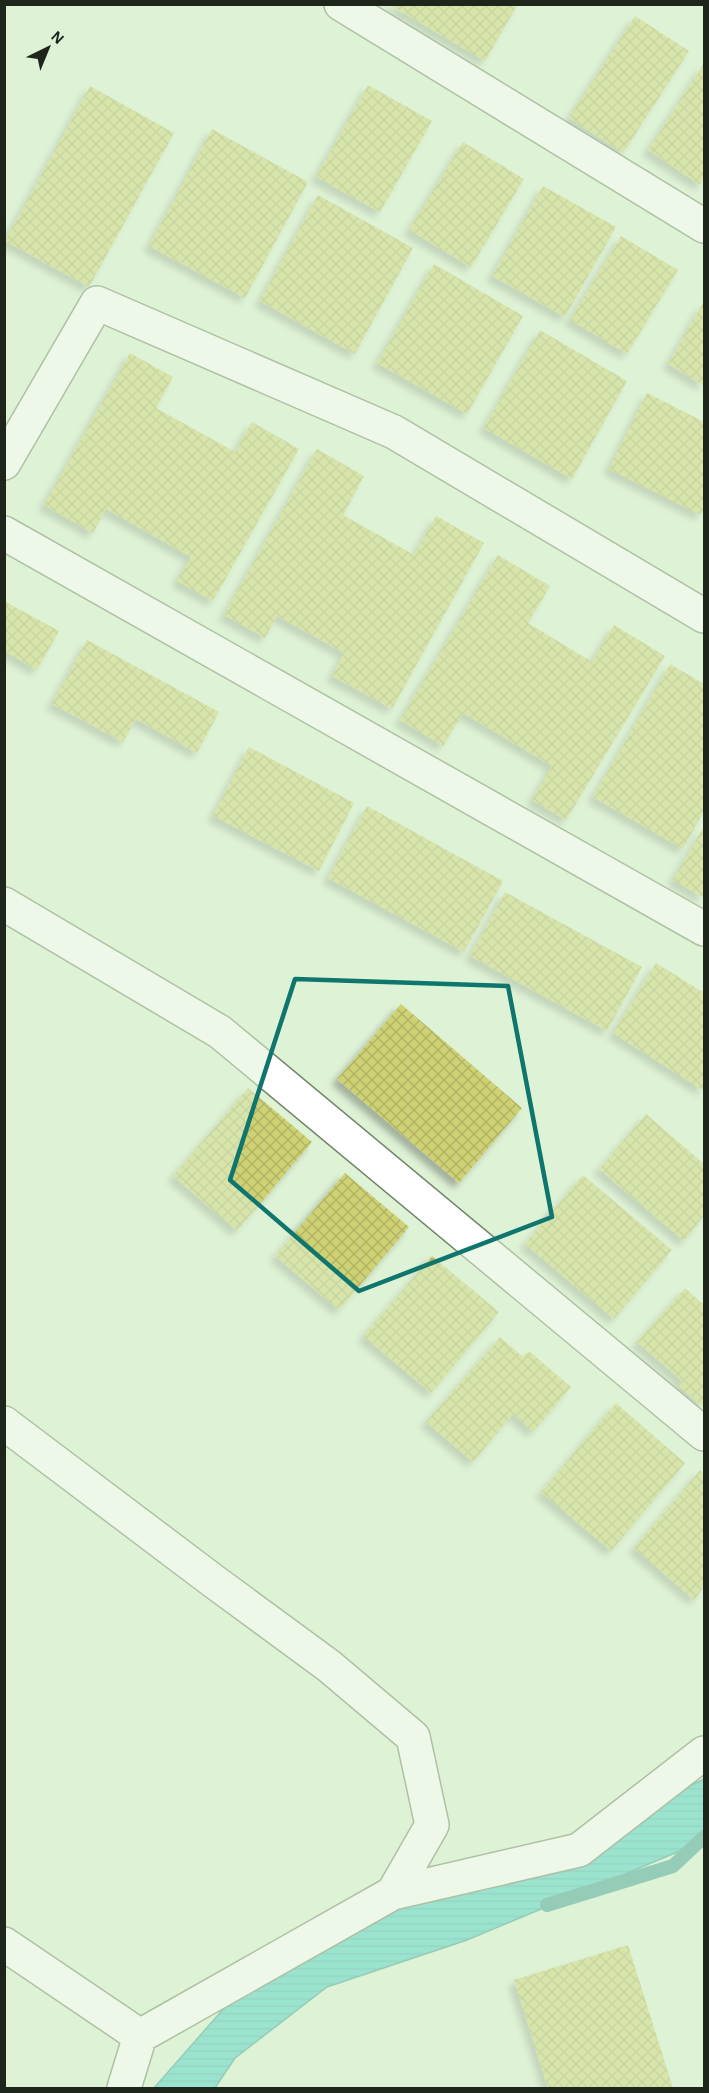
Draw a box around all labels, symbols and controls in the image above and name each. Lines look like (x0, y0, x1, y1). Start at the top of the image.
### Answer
north arrow (18, 18, 78, 78)
text: N (48, 28, 67, 47)

